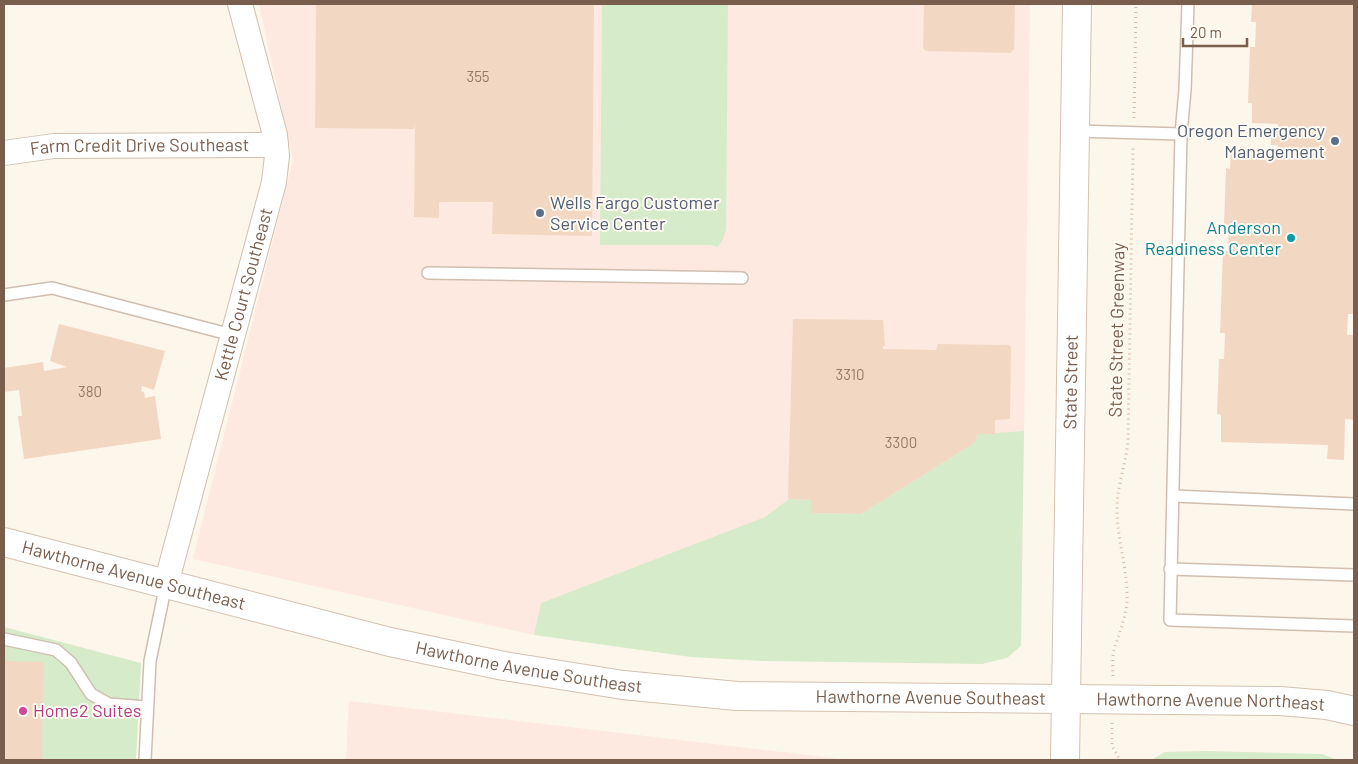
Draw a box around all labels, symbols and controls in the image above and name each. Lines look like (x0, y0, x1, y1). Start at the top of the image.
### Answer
scale bar (1183, 15, 1247, 47)
text: 20 m (1190, 23, 1222, 41)
house number: 355 (466, 67, 490, 85)
place label: Oregon Emergency Management (1177, 119, 1325, 162)
street label: Farm Credit Drive Southeast (28, 133, 249, 159)
marker: Oregon Emergency Management (1329, 135, 1341, 147)
place label: Wells Fargo Customer Service Center (550, 191, 720, 234)
street label: Kettle Court Southeast (209, 205, 277, 383)
marker: Wells Fargo Customer Service Center (534, 207, 546, 219)
place label: Anderson Readiness Center (1145, 216, 1281, 259)
marker: Anderson Readiness Center (1285, 232, 1297, 244)
street label: State Street Greenway (1103, 242, 1129, 418)
street label: State Street (1058, 334, 1082, 430)
house number: 3310 (835, 365, 865, 383)
house number: 380 (78, 382, 102, 400)
house number: 3300 (885, 433, 917, 451)
street label: Hawthorne Avenue Southeast (20, 535, 248, 614)
street label: Hawthorne Avenue Southeast (414, 636, 643, 697)
street label: Hawthorne Avenue Southeast (816, 685, 1046, 709)
street label: Hawthorne Avenue Northeast (1096, 687, 1326, 715)
place label: Home2 Suites (33, 699, 141, 721)
marker: Home2 Suites (17, 705, 29, 717)

